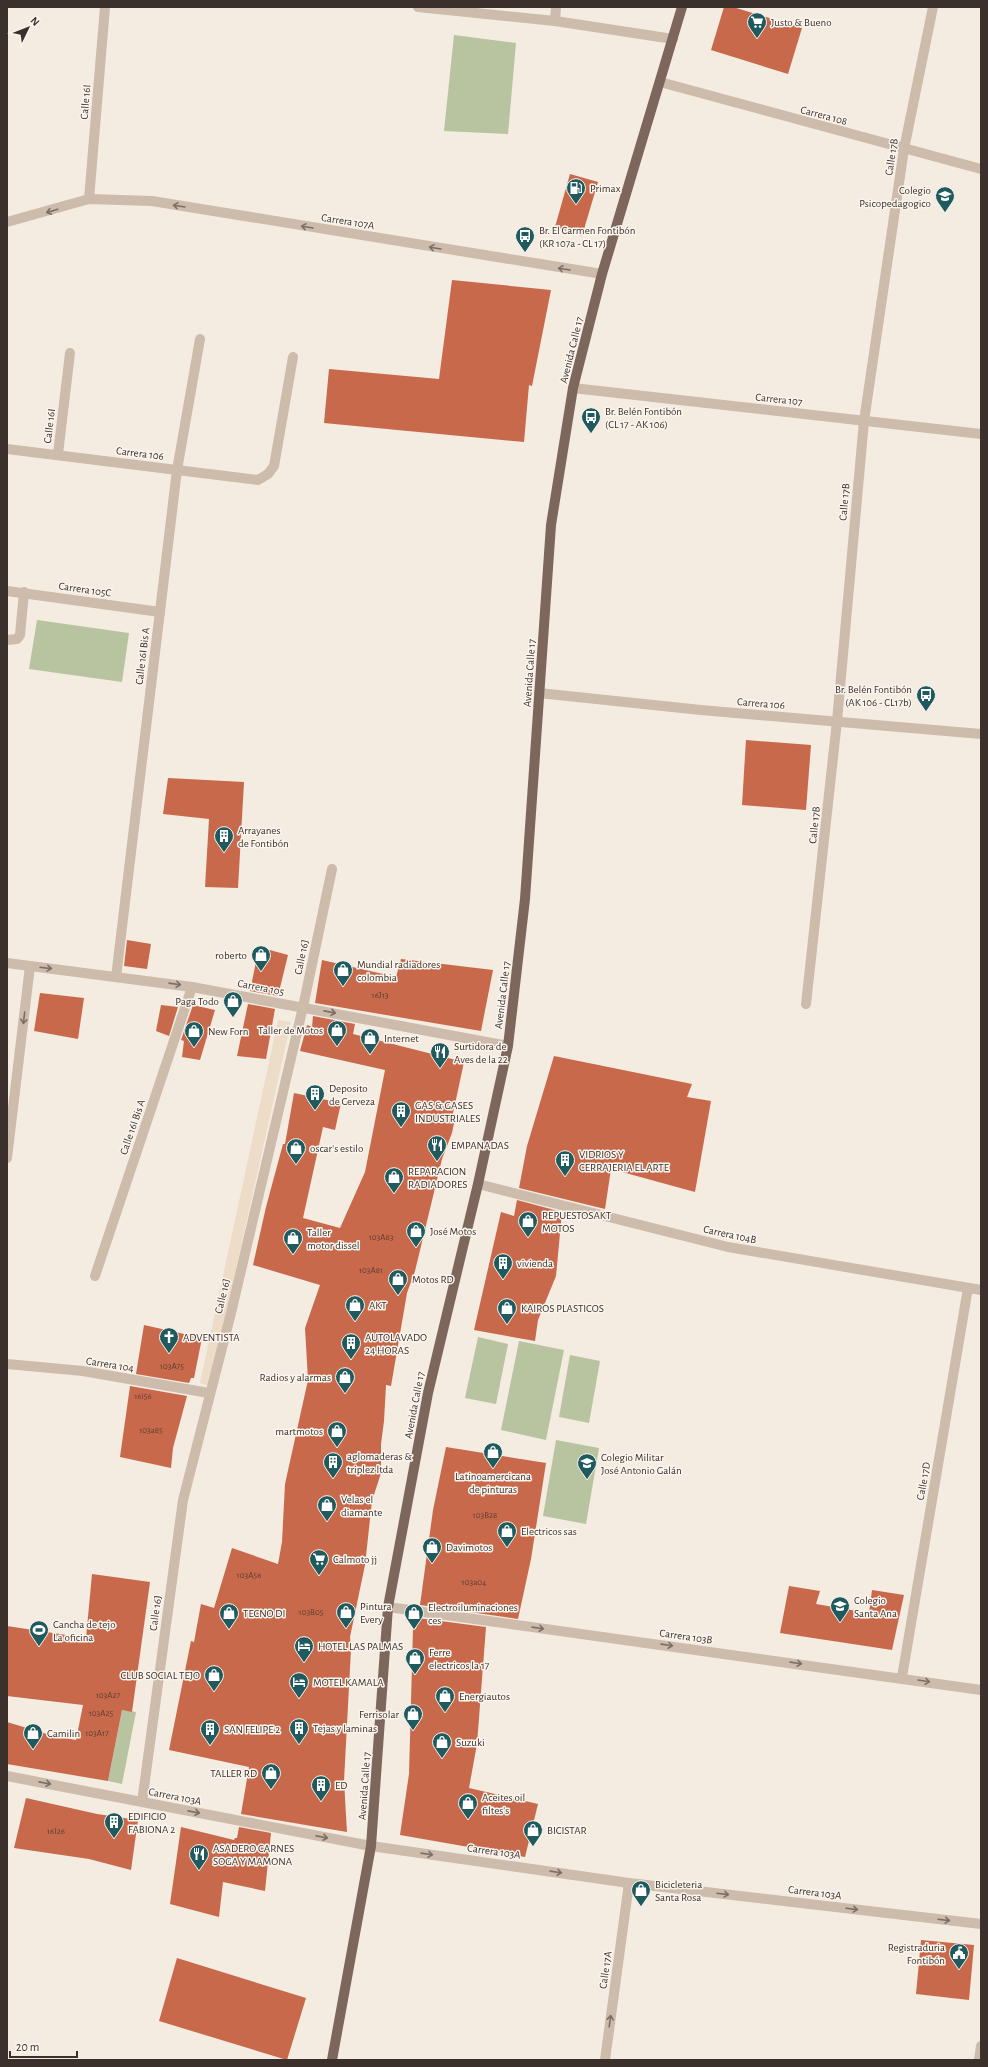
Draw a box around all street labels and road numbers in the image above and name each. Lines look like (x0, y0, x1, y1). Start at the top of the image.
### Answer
street label: Calle 16I (78, 84, 93, 120)
street label: Carrera 108 (799, 104, 848, 127)
street label: Calle 17B (883, 138, 900, 176)
street label: Carrera 107A (321, 212, 376, 231)
street label: Avenida Calle 17 (558, 315, 585, 385)
street label: Carrera 107 (755, 392, 803, 407)
street label: Calle 16I (42, 408, 57, 444)
street label: Carrera 106 (115, 445, 164, 462)
street label: Calle 17B (837, 483, 852, 521)
street label: Carrera 105C (58, 580, 112, 599)
street label: Calle 16I Bis A (134, 626, 152, 685)
street label: Avenida Calle 17 (522, 638, 537, 707)
street label: Carrera 106 (737, 696, 785, 711)
street label: Calle 17B (807, 806, 822, 844)
street label: Calle 16J (292, 939, 311, 976)
street label: Avenida Calle 17 (493, 960, 512, 1030)
street label: Carrera 105 (237, 978, 286, 997)
street label: Calle 16I Bis A (118, 1098, 147, 1156)
street label: Carrera 104B (702, 1223, 758, 1245)
street label: Calle 16J (213, 1278, 232, 1315)
street label: Carrera 104 (85, 1355, 135, 1374)
street label: Avenida Calle 17 (403, 1370, 426, 1440)
street label: Calle 17D (915, 1461, 932, 1501)
street label: Calle 16J (148, 1595, 163, 1631)
street label: Carrera 103B (659, 1627, 713, 1646)
street label: Avenida Calle 17 (357, 1751, 372, 1820)
street label: Carrera 103A (148, 1786, 203, 1807)
street label: Carrera 103A (467, 1842, 522, 1861)
street label: Carrera 103A (788, 1884, 843, 1901)
street label: Calle 17A (597, 1950, 614, 1990)

